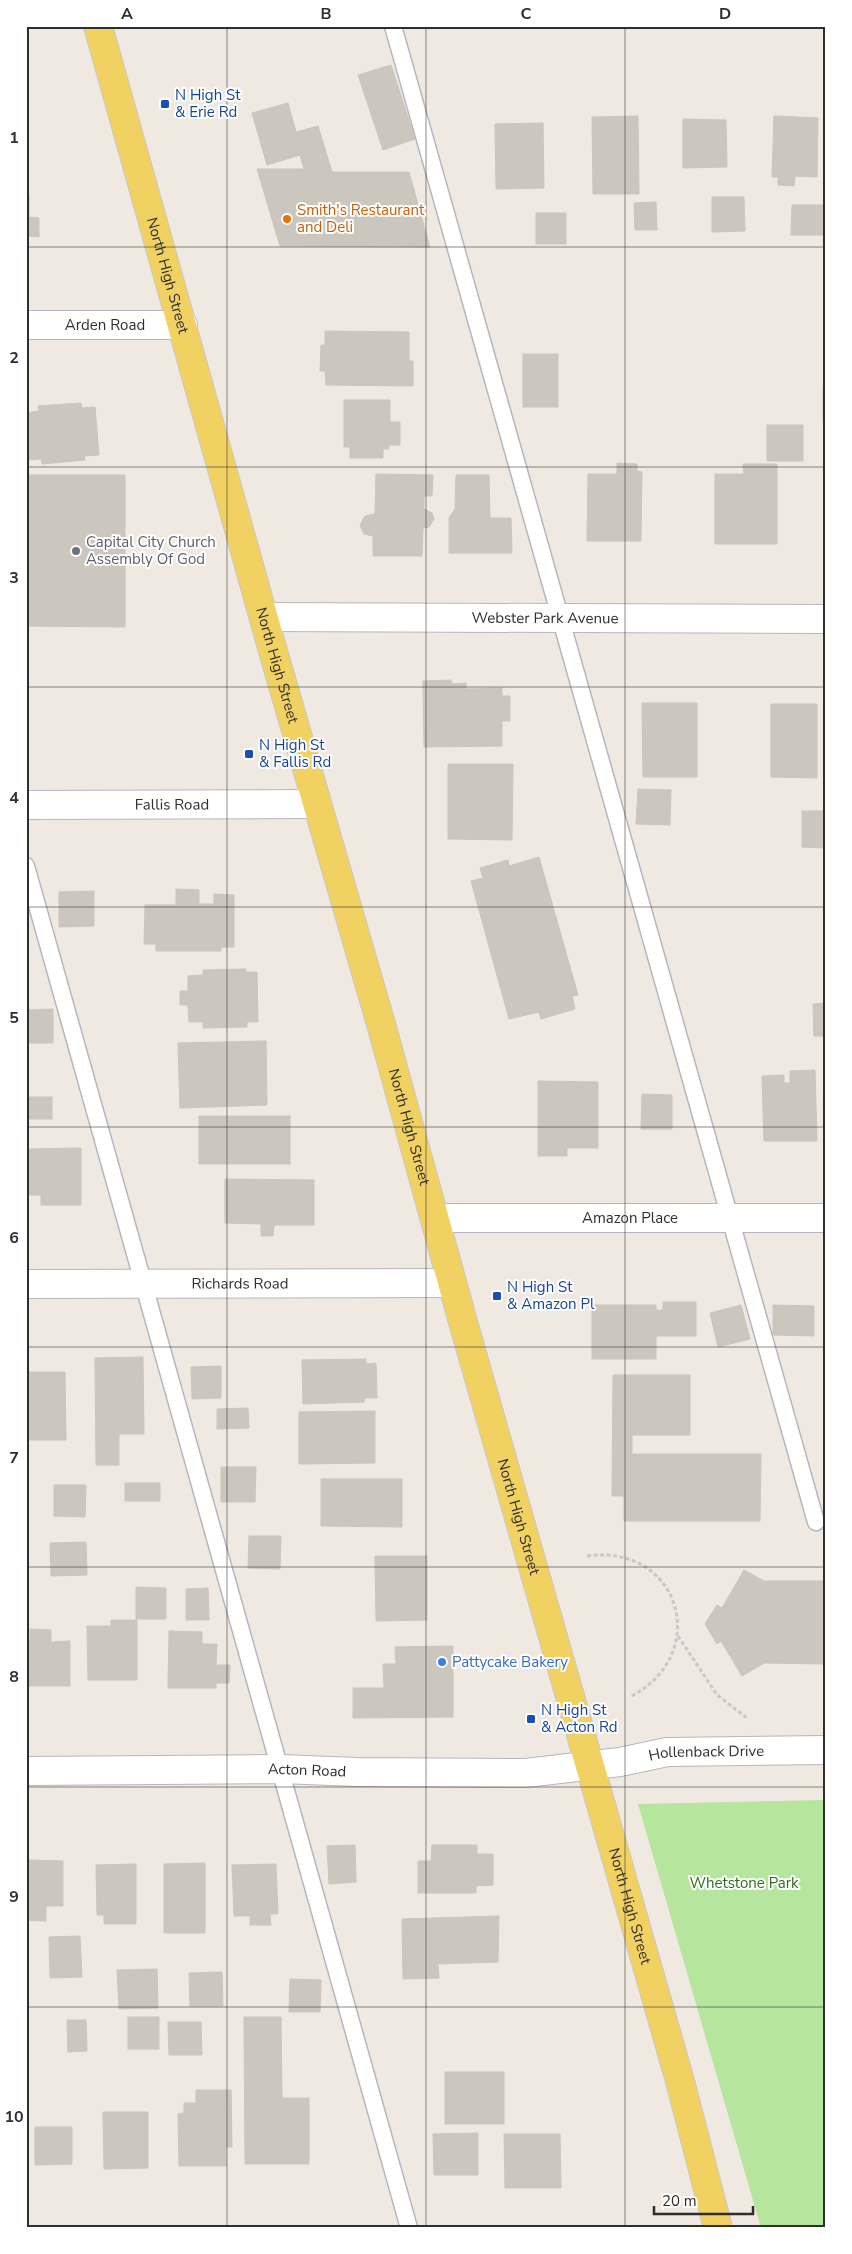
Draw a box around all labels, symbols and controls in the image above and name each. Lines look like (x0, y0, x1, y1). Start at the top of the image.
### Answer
text: A (121, 3, 133, 25)
text: B (320, 3, 332, 25)
text: C (521, 3, 532, 25)
text: D (719, 3, 731, 25)
place label: N High St & Erie Rd (175, 85, 241, 122)
marker: N High St & Erie Rd (159, 98, 171, 110)
text: 1 (9, 127, 19, 149)
place label: Smith's Restaurant and Deli (297, 200, 425, 237)
marker: Smith's Restaurant and Deli (281, 213, 293, 225)
street label: North High Street (142, 215, 194, 337)
street label: Arden Road (65, 315, 145, 335)
text: 2 (9, 347, 19, 369)
place label: Capital City Church Assembly Of God (86, 532, 216, 569)
marker: Capital City Church Assembly Of God (70, 545, 82, 557)
text: 3 (9, 567, 19, 589)
street label: North High Street (251, 605, 304, 726)
street label: Webster Park Avenue (472, 608, 618, 628)
place label: N High St & Fallis Rd (259, 735, 331, 772)
marker: N High St & Fallis Rd (243, 748, 255, 760)
text: 4 (9, 787, 19, 809)
street label: Fallis Road (135, 794, 209, 815)
text: 5 (9, 1007, 19, 1029)
street label: North High Street (384, 1066, 435, 1188)
street label: Amazon Place (582, 1208, 678, 1228)
text: 6 (9, 1227, 19, 1249)
street label: Richards Road (191, 1273, 289, 1294)
place label: N High St & Amazon Pl (507, 1277, 595, 1314)
marker: N High St & Amazon Pl (491, 1290, 503, 1302)
text: 7 (9, 1447, 19, 1469)
street label: North High Street (493, 1456, 545, 1578)
place label: Pattycake Bakery (452, 1652, 568, 1672)
marker: Pattycake Bakery (436, 1656, 448, 1668)
text: 8 (9, 1666, 19, 1688)
place label: N High St & Acton Rd (541, 1700, 618, 1737)
marker: N High St & Acton Rd (525, 1713, 537, 1725)
street label: Hollenback Drive (647, 1741, 764, 1766)
street label: Acton Road (268, 1759, 347, 1782)
street label: North High Street (604, 1846, 656, 1967)
park label: Whetstone Park (689, 1873, 799, 1893)
text: 9 (9, 1886, 19, 1908)
text: 10 (4, 2106, 24, 2128)
scale bar (654, 2184, 753, 2216)
text: 20 m (662, 2191, 697, 2211)

